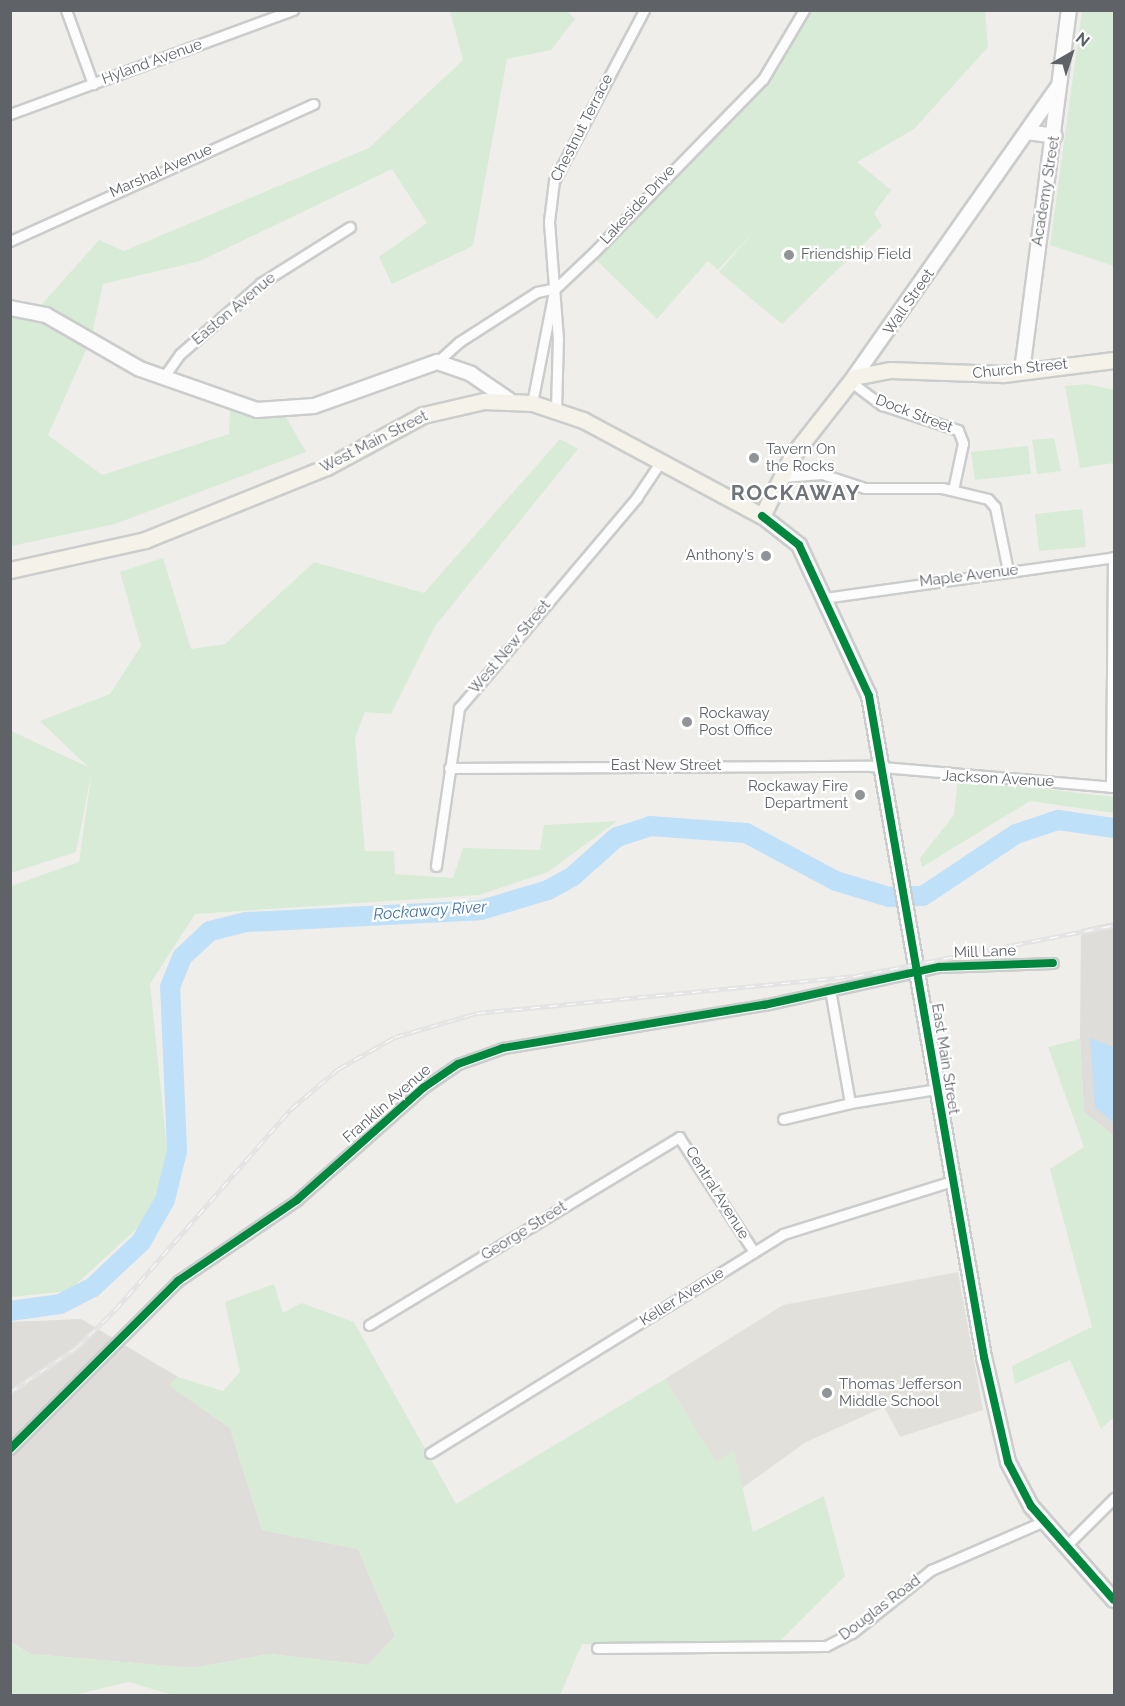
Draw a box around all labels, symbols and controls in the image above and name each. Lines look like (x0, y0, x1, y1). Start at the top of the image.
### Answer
north arrow (1041, 24, 1101, 84)
text: N (1072, 28, 1093, 51)
street label: Hyland Avenue (99, 35, 205, 89)
street label: Chestnut Terrace (547, 71, 617, 185)
street label: Academy Street (1028, 134, 1064, 248)
street label: Marshal Avenue (107, 140, 215, 202)
street label: Lakeside Drive (597, 162, 679, 248)
place label: Friendship Field (801, 246, 911, 264)
marker: Friendship Field (782, 248, 796, 262)
street label: Wall Street (880, 265, 938, 339)
street label: Easton Avenue (189, 269, 279, 349)
street label: Church Street (972, 355, 1068, 383)
street label: Dock Street (873, 391, 955, 437)
street label: West Main Street (317, 407, 431, 477)
place label: Tavern On the Rocks (766, 440, 836, 475)
marker: Tavern On the Rocks (747, 451, 761, 465)
district label: ROCKAWAY (731, 480, 861, 506)
place label: Anthony's (686, 547, 754, 565)
marker: Anthony's (759, 549, 773, 563)
street label: Maple Avenue (918, 561, 1020, 591)
street label: West New Street (465, 596, 555, 698)
place label: Rockaway Post Office (699, 704, 772, 739)
marker: Rockaway Post Office (680, 715, 694, 729)
street label: East New Street (610, 757, 722, 775)
street label: Jackson Avenue (941, 767, 1055, 791)
place label: Rockaway Fire Department (748, 777, 848, 812)
marker: Rockaway Fire Department (853, 788, 867, 802)
water label: Rockaway River (373, 897, 487, 925)
street label: Mill Lane (953, 942, 1017, 962)
street label: East Main Street (927, 1002, 963, 1116)
street label: Franklin Avenue (339, 1061, 435, 1147)
street label: Central Avenue (681, 1143, 753, 1243)
street label: George Street (478, 1198, 570, 1264)
street label: Keller Avenue (636, 1264, 728, 1330)
place label: Thomas Jefferson Middle School (839, 1375, 962, 1410)
marker: Thomas Jefferson Middle School (820, 1386, 834, 1400)
street label: Douglas Road (836, 1572, 924, 1644)

